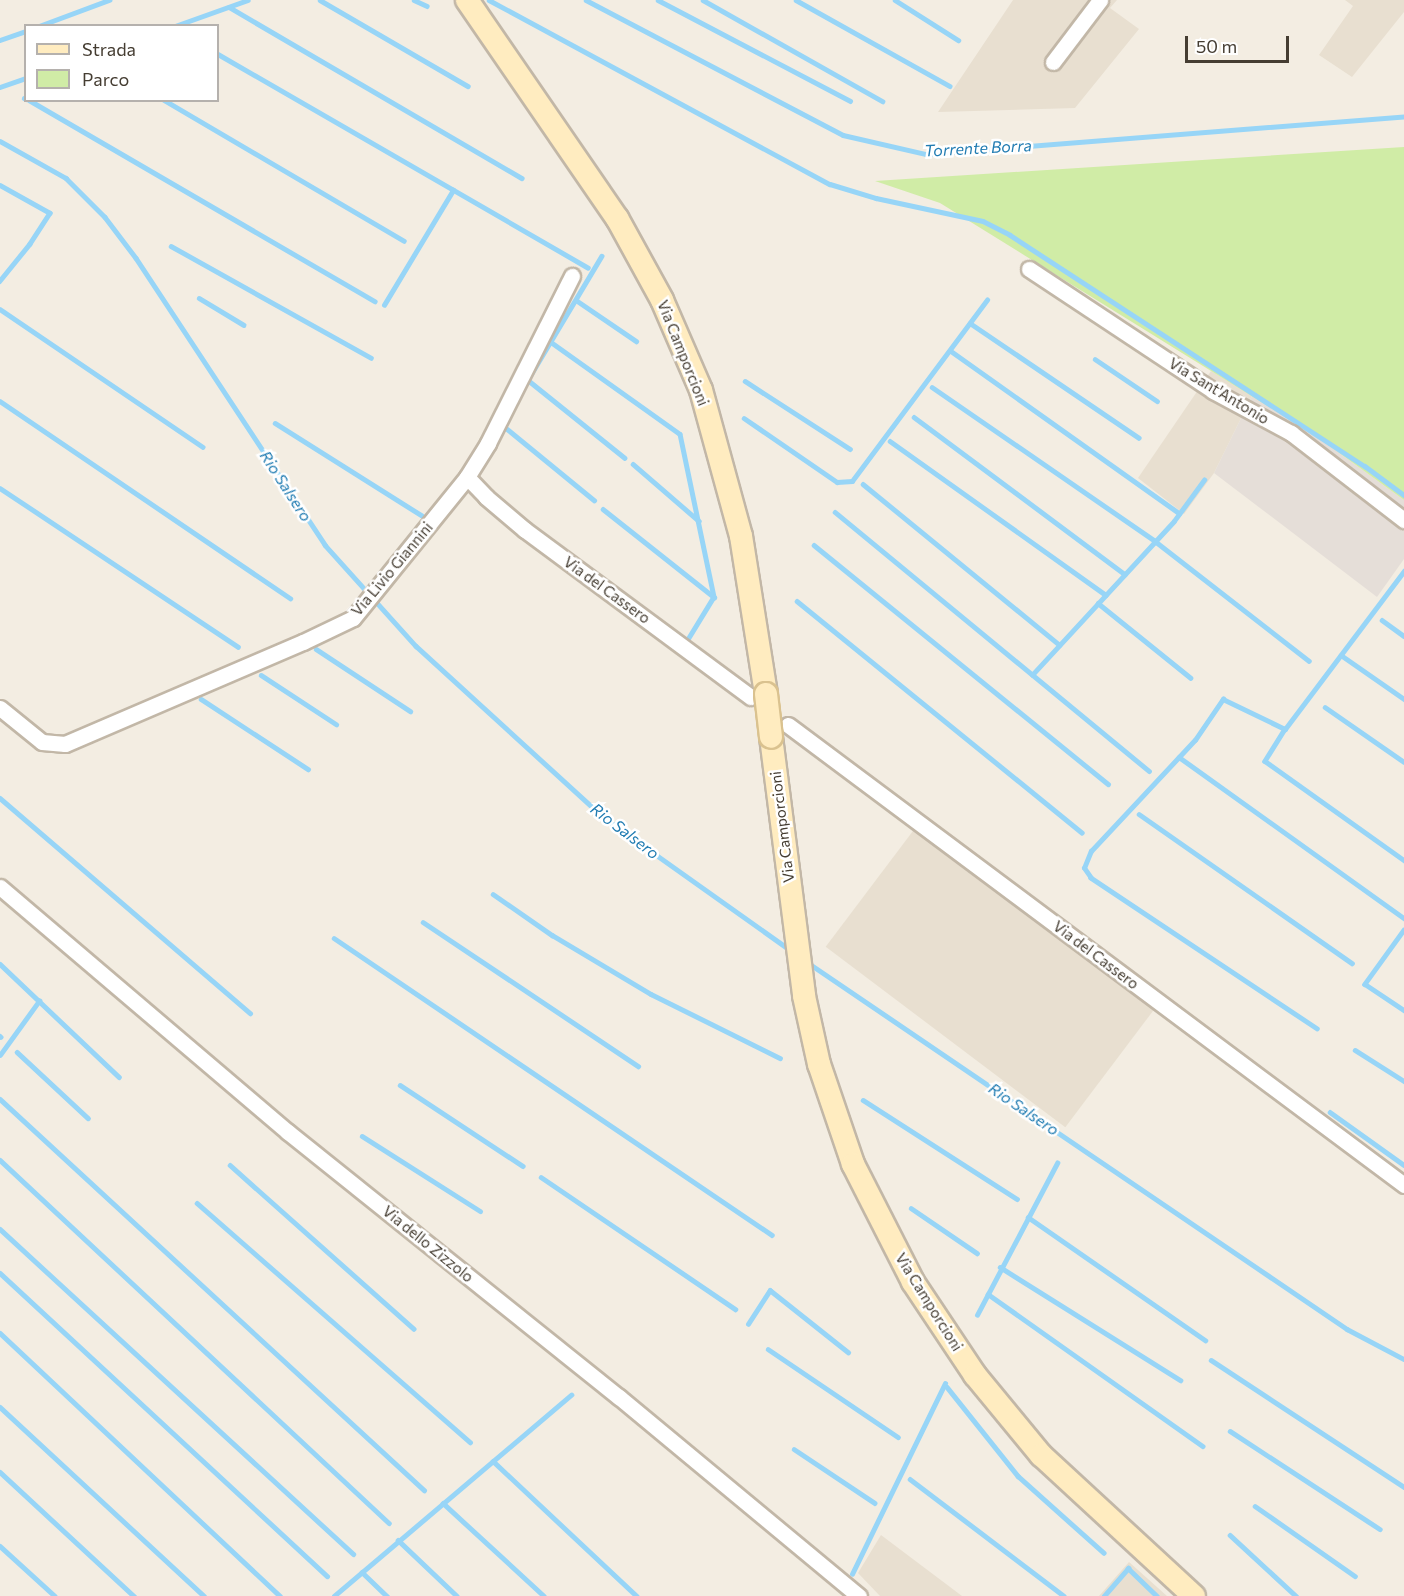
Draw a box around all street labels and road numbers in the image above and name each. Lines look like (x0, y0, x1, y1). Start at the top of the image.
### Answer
street label: Via Camporcioni (654, 298, 712, 408)
street label: Via Sant'Antonio (1166, 354, 1272, 428)
street label: Via Livio Giannini (348, 518, 436, 620)
street label: Via del Cassero (560, 553, 654, 627)
street label: Via Camporcioni (766, 770, 798, 884)
street label: Via del Cassero (1050, 917, 1142, 993)
street label: Via dello Zizzolo (379, 1202, 477, 1286)
street label: Via Camporcioni (892, 1250, 966, 1354)

